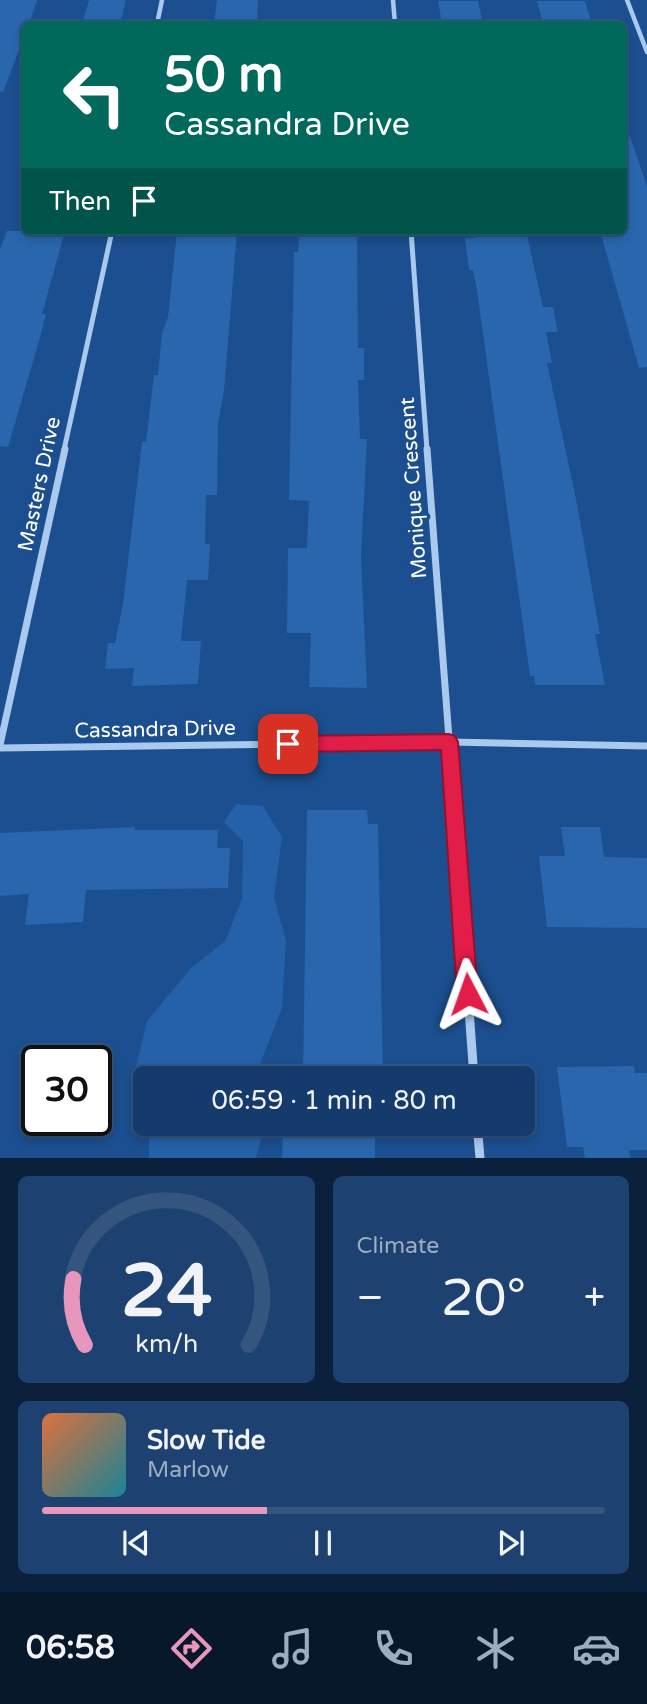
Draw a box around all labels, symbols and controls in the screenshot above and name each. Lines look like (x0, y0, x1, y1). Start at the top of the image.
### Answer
text: 50 m (164, 46, 283, 105)
icon: left (49, 49, 140, 140)
text: Cassandra Drive (164, 106, 410, 144)
icon: arrive (125, 182, 163, 220)
text: Then (49, 186, 111, 217)
street label: Monique Crescent (395, 396, 432, 580)
street label: Masters Drive (13, 414, 66, 554)
pin (258, 714, 318, 774)
street label: Cassandra Drive (74, 716, 236, 743)
icon: arrive (269, 725, 307, 763)
position arrow (431, 957, 505, 1031)
speed limit sign: 30 (21, 1045, 112, 1136)
text: 06:59 · 1 min · 80 m (211, 1085, 457, 1116)
text: Climate (357, 1232, 439, 1260)
text: 24 (121, 1249, 212, 1337)
text: 20° (441, 1267, 526, 1330)
text: − (357, 1275, 384, 1321)
text: + (584, 1275, 605, 1321)
text: km/h (135, 1329, 198, 1359)
text: Slow Tide (147, 1425, 265, 1456)
text: Marlow (147, 1456, 229, 1484)
icon: previous (117, 1524, 155, 1562)
icon: pause (304, 1524, 342, 1562)
icon: next (492, 1524, 530, 1562)
icon: directions (167, 1624, 216, 1673)
icon: music (268, 1624, 317, 1673)
icon: phone (369, 1624, 418, 1673)
icon: climate (471, 1624, 520, 1673)
icon: car (572, 1624, 621, 1673)
text: 06:58 (26, 1629, 115, 1667)

